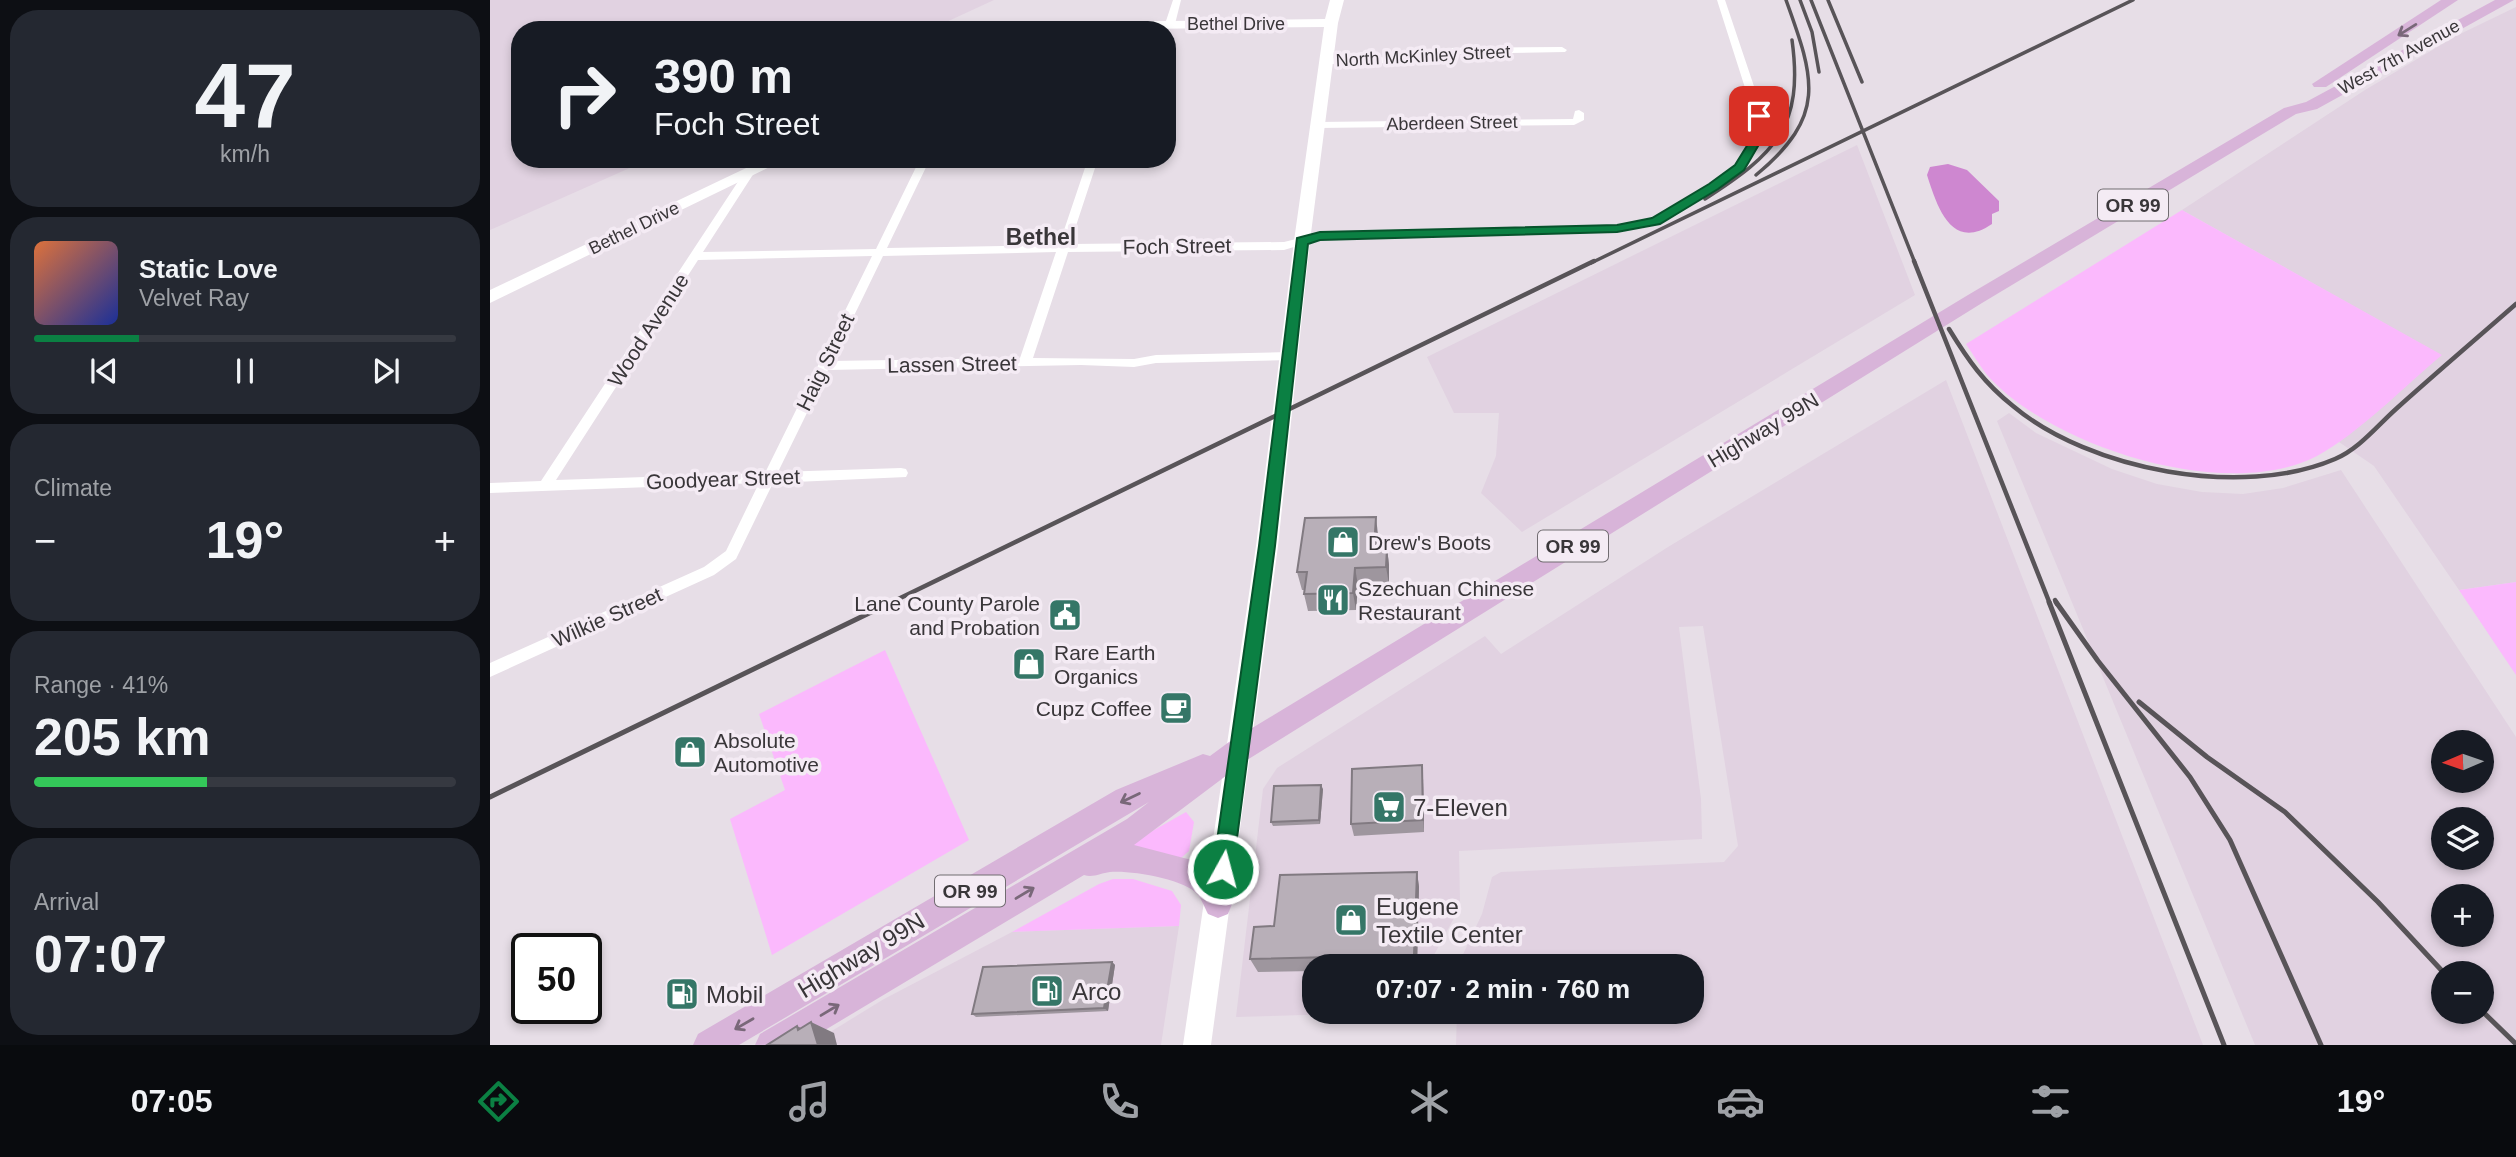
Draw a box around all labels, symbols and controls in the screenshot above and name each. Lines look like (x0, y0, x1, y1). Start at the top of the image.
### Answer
street label: Bethel Drive (1187, 14, 1285, 34)
street label: West 7th Avenue (2335, 15, 2463, 99)
one-way arrow (2398, 24, 2418, 38)
street label: North McKinley Street (1335, 41, 1511, 71)
text: 47 (194, 45, 296, 146)
icon: right (539, 49, 630, 140)
text: 390 m (654, 49, 793, 103)
pin (1729, 86, 1789, 146)
icon: arrive (1740, 97, 1778, 135)
text: Foch Street (654, 106, 819, 142)
street label: Aberdeen Street (1386, 112, 1518, 134)
text: km/h (220, 141, 270, 167)
road number: OR 99 (2098, 190, 2168, 220)
street label: Bethel Drive (586, 198, 682, 258)
district label: Bethel (1006, 224, 1076, 250)
street label: Foch Street (1123, 234, 1232, 258)
text: Static Love (139, 254, 278, 284)
street label: Wood Avenue (603, 269, 693, 391)
text: Velvet Ray (139, 285, 249, 311)
street label: Haig Street (792, 310, 858, 414)
street label: Lassen Street (887, 351, 1017, 377)
icon: previous (85, 352, 123, 390)
icon: pause (226, 352, 264, 390)
icon: next (367, 352, 405, 390)
street label: Highway 99N (1704, 388, 1822, 472)
street label: Goodyear Street (646, 465, 801, 493)
text: Climate (34, 475, 112, 501)
text: 19° (206, 511, 284, 569)
text: − (34, 520, 56, 562)
text: + (434, 520, 456, 562)
shop icon: Drew's Boots (1324, 523, 1362, 561)
road number: OR 99 (1538, 530, 1608, 562)
place label: Drew's Boots (1368, 531, 1491, 554)
place label: Szechuan Chinese Restaurant (1358, 577, 1534, 624)
restaurant icon: Szechuan Chinese Restaurant (1314, 581, 1352, 619)
street label: Wilkie Street (548, 582, 666, 651)
place label: Lane County Parole and Probation (854, 592, 1040, 639)
public building icon: Lane County Parole and Probation (1046, 596, 1084, 634)
place label: Rare Earth Organics (1054, 641, 1156, 688)
shop icon: Rare Earth Organics (1010, 645, 1048, 683)
text: Range · 41% (34, 672, 168, 698)
cafe icon: Cupz Coffee (1157, 689, 1195, 727)
place label: Cupz Coffee (1036, 697, 1152, 720)
text: 205 km (34, 708, 210, 766)
place label: Absolute Automotive (714, 729, 819, 776)
north arrow (2431, 730, 2494, 793)
map controls (2431, 730, 2494, 1024)
shop icon: Absolute Automotive (671, 733, 709, 771)
supermarket icon: 7-Eleven (1370, 788, 1408, 826)
one-way arrow (1120, 791, 1141, 805)
place label: 7-Eleven (1413, 794, 1508, 821)
button: layers (2431, 807, 2494, 870)
position arrow (1186, 832, 1260, 906)
road number: OR 99 (935, 876, 1005, 906)
button: + (2431, 884, 2494, 947)
one-way arrow (1014, 886, 1034, 900)
text: Arrival (34, 889, 99, 915)
place label: Eugene Textile Center (1376, 893, 1523, 948)
shop icon: Eugene Textile Center (1332, 901, 1370, 939)
street label: Highway 99N (793, 907, 929, 1003)
text: 07:07 (34, 925, 167, 983)
speed limit sign: 50 (511, 933, 602, 1024)
button: − (2431, 961, 2494, 1024)
fuel station icon: Arco (1028, 972, 1066, 1010)
text: 07:07 · 2 min · 760 m (1376, 974, 1630, 1004)
fuel station icon: Mobil (663, 975, 701, 1013)
place label: Arco (1072, 978, 1121, 1005)
place label: Mobil (706, 981, 763, 1008)
one-way arrow (819, 1003, 839, 1017)
one-way arrow (734, 1018, 754, 1032)
icon: directions (474, 1077, 523, 1126)
icon: music (785, 1077, 834, 1126)
icon: phone (1095, 1077, 1144, 1126)
icon: climate (1405, 1077, 1454, 1126)
icon: car (1716, 1077, 1765, 1126)
icon: filters (2026, 1077, 2075, 1126)
text: 07:05 (131, 1083, 213, 1119)
text: 19° (2337, 1083, 2385, 1119)

